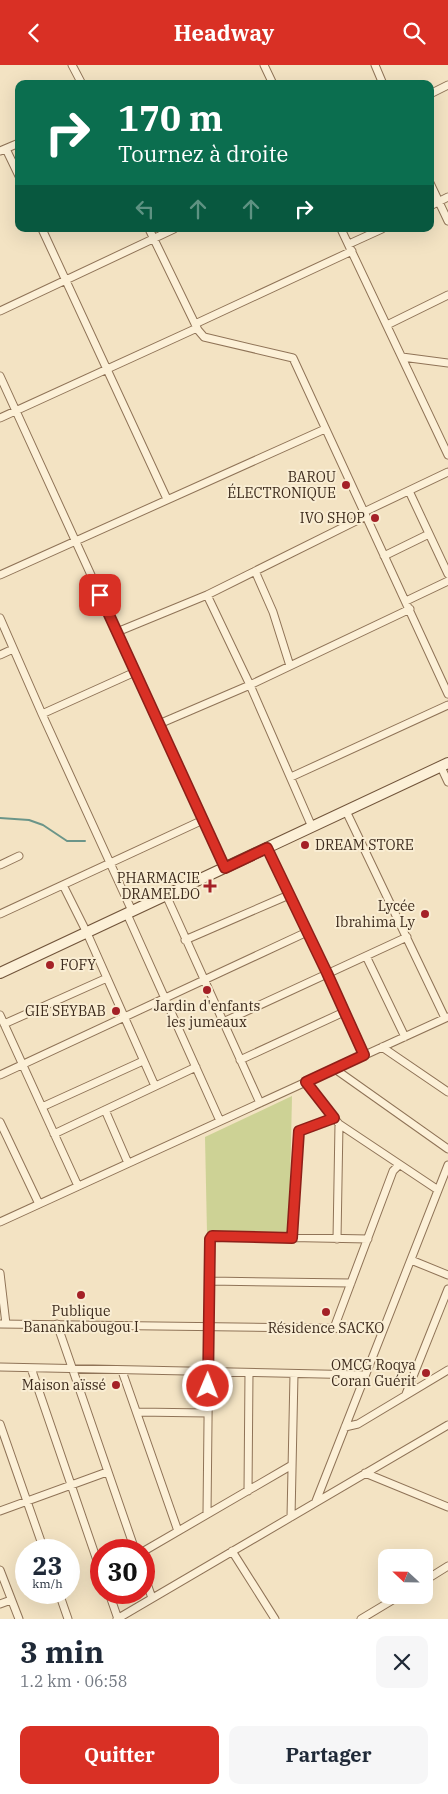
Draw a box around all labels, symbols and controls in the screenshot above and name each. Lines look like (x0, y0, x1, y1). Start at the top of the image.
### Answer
text: Headway (174, 18, 274, 47)
icon: back (20, 19, 48, 47)
icon: search (400, 19, 428, 47)
text: 170 m (118, 95, 223, 141)
icon: right (35, 100, 100, 165)
text: Tournez à droite (118, 139, 288, 168)
icon: left (131, 195, 159, 223)
icon: ahead (184, 195, 212, 223)
icon: ahead (237, 195, 265, 223)
icon: right (290, 195, 318, 223)
place label: BAROU ÉLECTRONIQUE (227, 468, 336, 502)
marker: BAROU ÉLECTRONIQUE (340, 479, 352, 491)
place label: IVO SHOP (300, 509, 365, 527)
marker: IVO SHOP (369, 512, 381, 524)
pin (79, 574, 121, 616)
icon: arrive (86, 581, 114, 609)
place label: DREAM STORE (315, 836, 414, 854)
marker: DREAM STORE (299, 839, 311, 851)
place label: PHARMACIE DRAMELDO (117, 869, 200, 903)
marker: PHARMACIE DRAMELDO (204, 880, 216, 892)
place label: Lycée Ibrahima Ly (335, 897, 416, 931)
marker: Lycée Ibrahima Ly (419, 908, 431, 920)
place label: FOFY (60, 956, 96, 974)
marker: FOFY (44, 959, 56, 971)
marker: Jardin d'enfants les jumeaux (201, 984, 213, 996)
place label: Jardin d'enfants les jumeaux (154, 997, 260, 1031)
place label: GIE SEYBAB (25, 1002, 106, 1020)
marker: GIE SEYBAB (110, 1005, 122, 1017)
marker: Publique Banankabougou I (75, 1289, 87, 1301)
place label: Publique Banankabougou I (23, 1302, 139, 1336)
marker: Résidence SACKO (320, 1306, 332, 1318)
place label: Résidence SACKO (268, 1319, 384, 1337)
place label: OMCG Roqya Coran Guérit (331, 1356, 416, 1390)
position arrow (181, 1359, 233, 1411)
marker: OMCG Roqya Coran Guérit (420, 1367, 432, 1379)
place label: Maison aïssé (22, 1376, 106, 1394)
marker: Maison aïssé (110, 1379, 122, 1391)
speed limit sign: 30 (90, 1539, 155, 1604)
text: 23 (32, 1549, 63, 1582)
north arrow (378, 1549, 432, 1604)
map controls (378, 1549, 433, 1604)
text: km/h (32, 1576, 63, 1591)
text: 3 min (20, 1632, 104, 1671)
button: close (376, 1636, 428, 1688)
text: 1.2 km · 06:58 (20, 1671, 127, 1691)
button: Quitter (20, 1726, 219, 1784)
button: Partager (229, 1726, 428, 1784)

